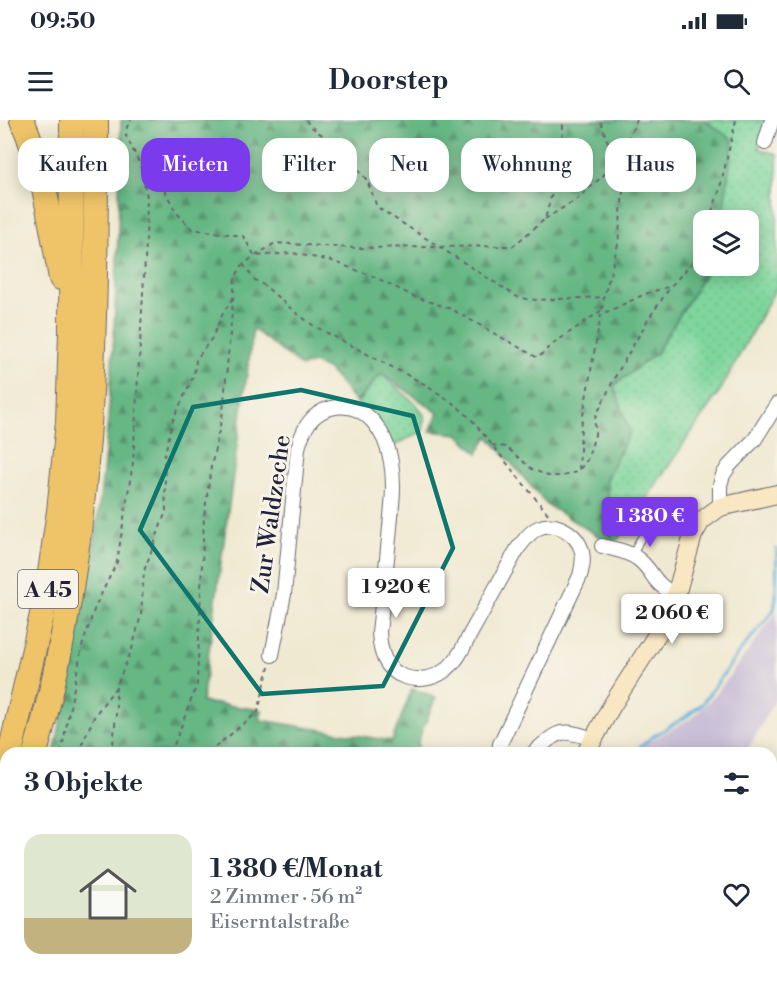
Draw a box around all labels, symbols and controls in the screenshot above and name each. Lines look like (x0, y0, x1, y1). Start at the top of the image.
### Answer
text: 09:50 (30, 8, 96, 35)
text: Doorstep (328, 64, 449, 98)
icon: menu (24, 65, 57, 98)
icon: search (720, 65, 753, 98)
chip: Kaufen (18, 138, 129, 192)
chip: Mieten (141, 138, 250, 192)
chip: Filter (262, 138, 357, 192)
chip: Neu (369, 138, 449, 192)
chip: Wohnung (461, 138, 593, 192)
chip: Haus (605, 138, 696, 192)
map controls (693, 210, 759, 276)
button: layers (693, 210, 759, 276)
street label: Zur Waldzeche (246, 433, 298, 595)
pin: 1 380 € (595, 497, 705, 548)
text: 1 380 € (616, 504, 684, 529)
pin: 1 920 € (341, 568, 451, 619)
road number: A 45 (18, 570, 78, 608)
text: 1 920 € (362, 575, 430, 600)
pin: 2 060 € (617, 594, 727, 645)
text: 2 060 € (635, 601, 709, 626)
text: 3 Objekte (24, 767, 143, 799)
icon: filters (720, 767, 753, 800)
text: 1 380 €/Monat (210, 853, 382, 885)
icon: home (72, 858, 144, 930)
icon: heart (720, 878, 753, 911)
text: 2 Zimmer · 56 m² (210, 885, 362, 910)
text: Eiserntalstraße (210, 910, 350, 935)

